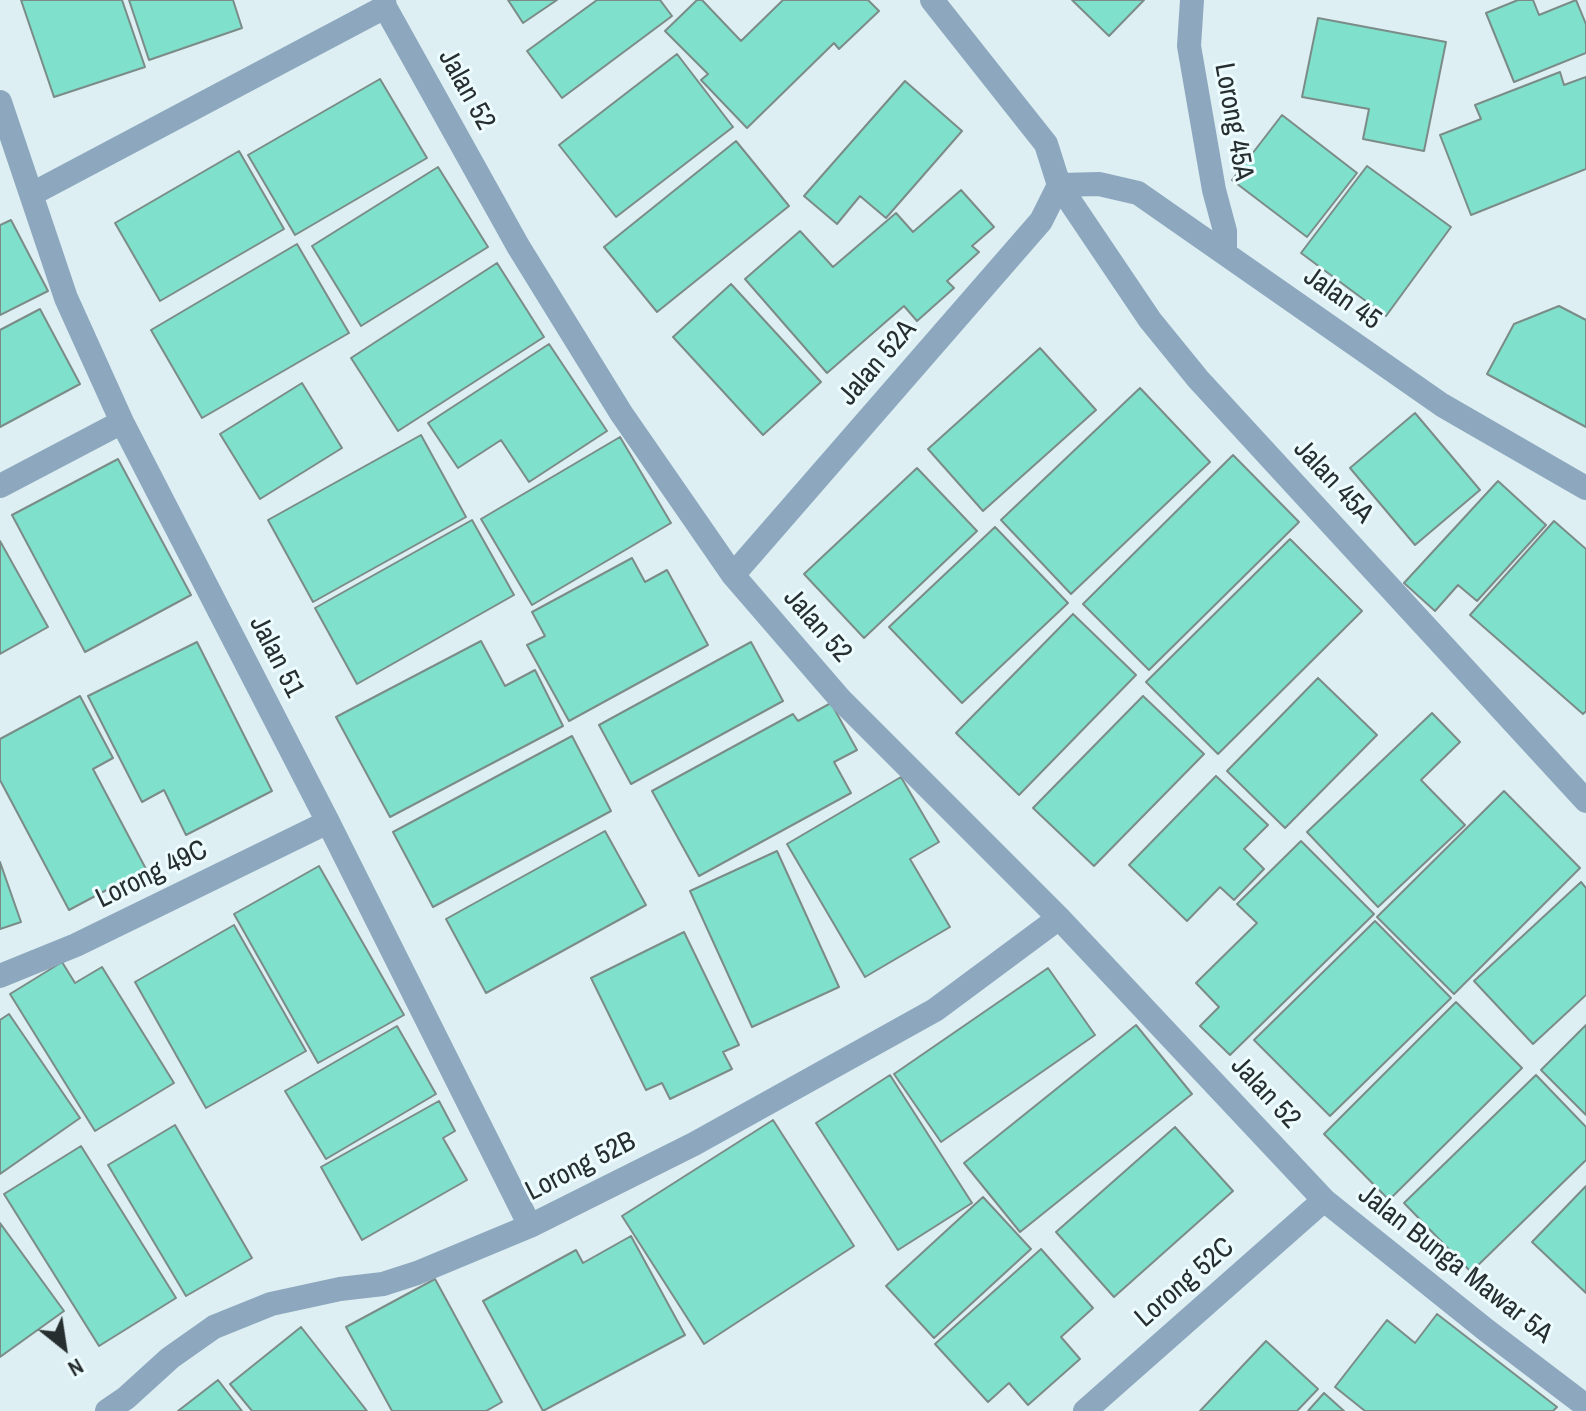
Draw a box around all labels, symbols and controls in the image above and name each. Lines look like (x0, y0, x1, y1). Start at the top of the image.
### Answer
street label: Jalan 52 (430, 44, 502, 136)
street label: Lorong 45A (1206, 61, 1260, 183)
street label: Jalan 45 (1297, 260, 1387, 338)
street label: Jalan 52A (832, 313, 924, 413)
street label: Jalan 45A (1286, 433, 1380, 531)
street label: Jalan 52 (776, 582, 858, 670)
street label: Jalan 51 (241, 611, 311, 703)
street label: Lorong 49C (91, 834, 213, 916)
street label: Jalan 52 (1223, 1050, 1307, 1136)
street label: Lorong 52B (520, 1125, 642, 1209)
street label: Jalan Bunga Mawar 5A (1351, 1179, 1559, 1351)
street label: Lorong 52C (1129, 1231, 1241, 1335)
north arrow (24, 1307, 104, 1387)
text: N (63, 1352, 89, 1384)

